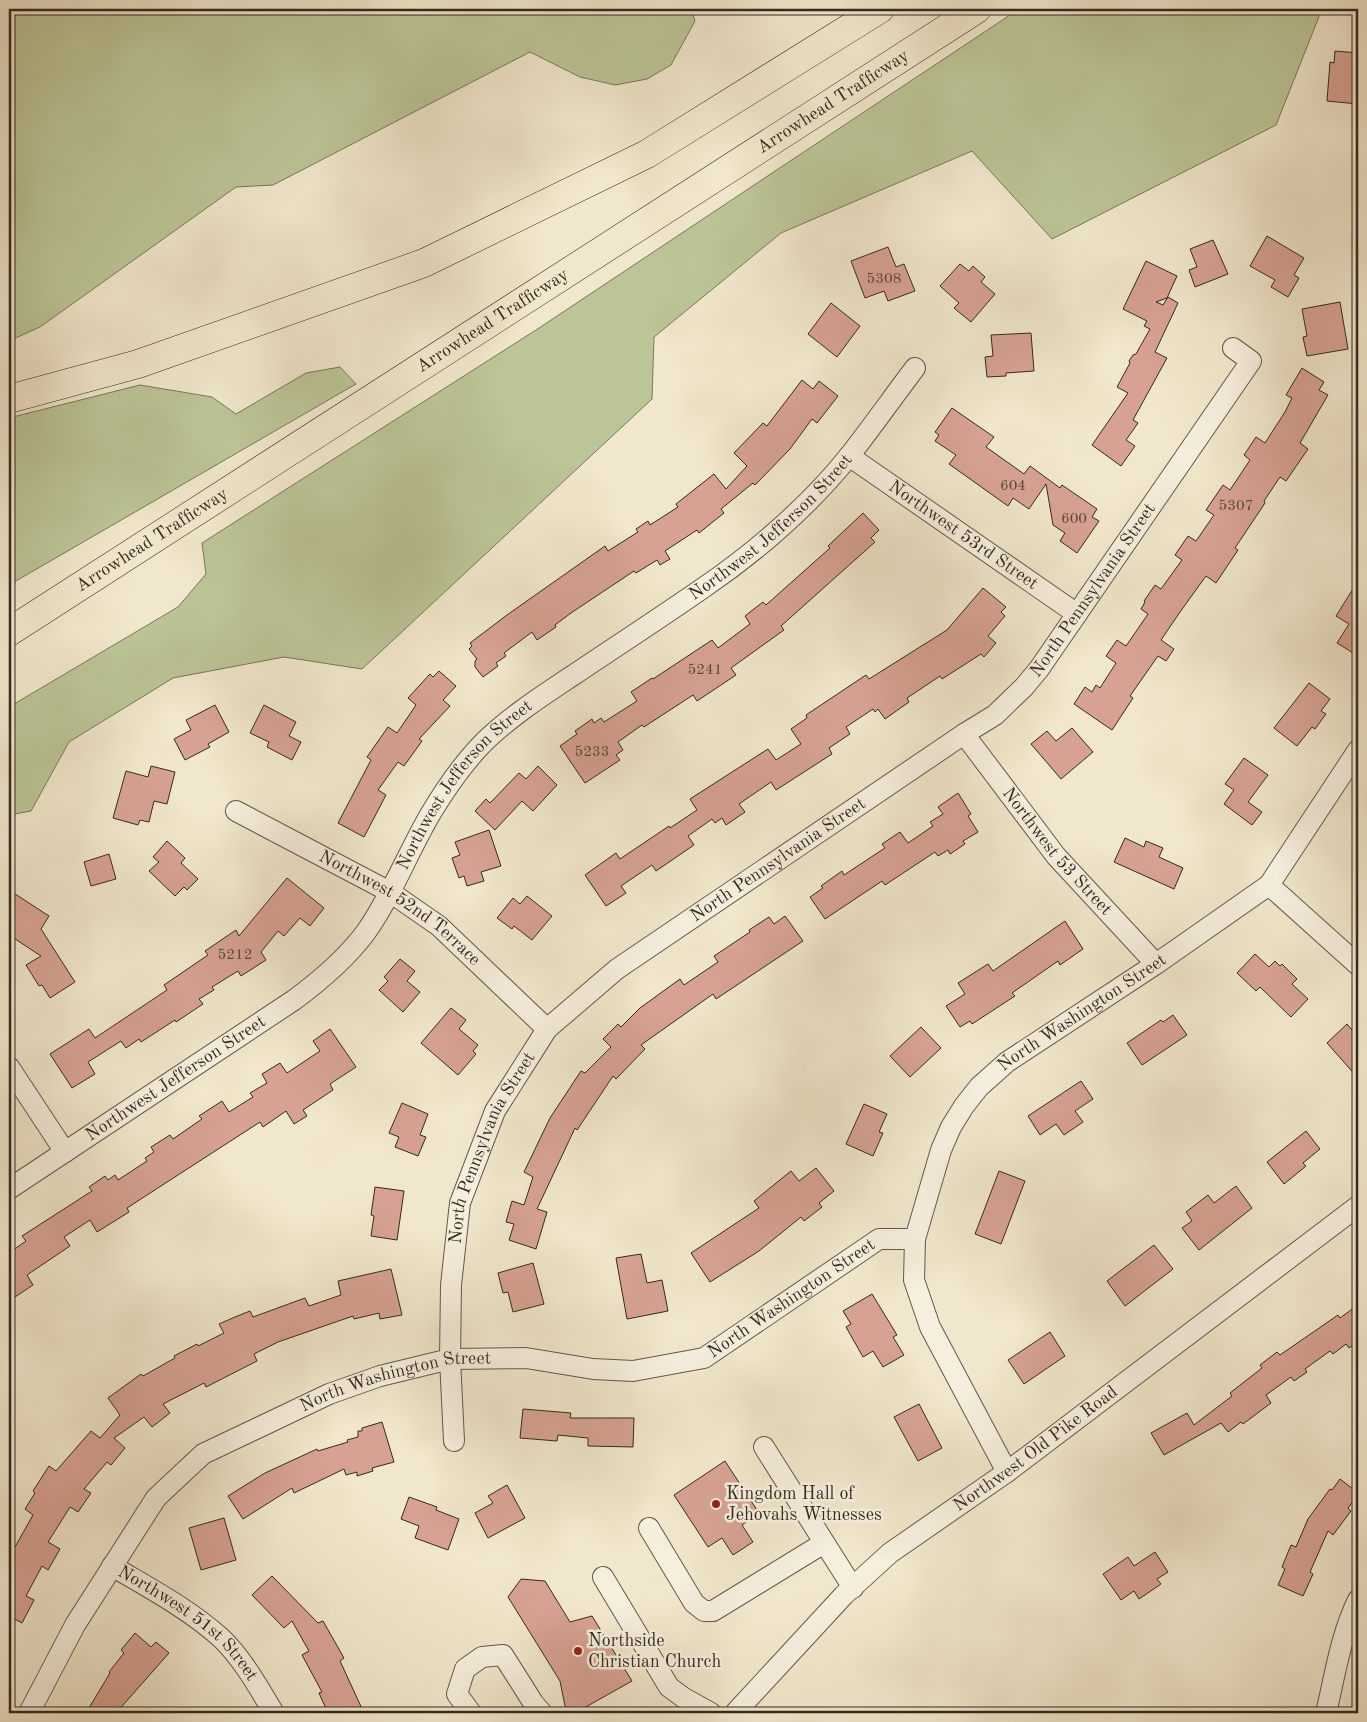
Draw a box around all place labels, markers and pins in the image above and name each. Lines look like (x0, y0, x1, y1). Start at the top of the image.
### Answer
place label: Kingdom Hall of Jehovahs Witnesses (726, 1485, 882, 1524)
marker: Kingdom Hall of Jehovahs Witnesses (710, 1498, 722, 1510)
place label: Northside Christian Church (588, 1632, 721, 1671)
marker: Northside Christian Church (572, 1645, 584, 1657)

